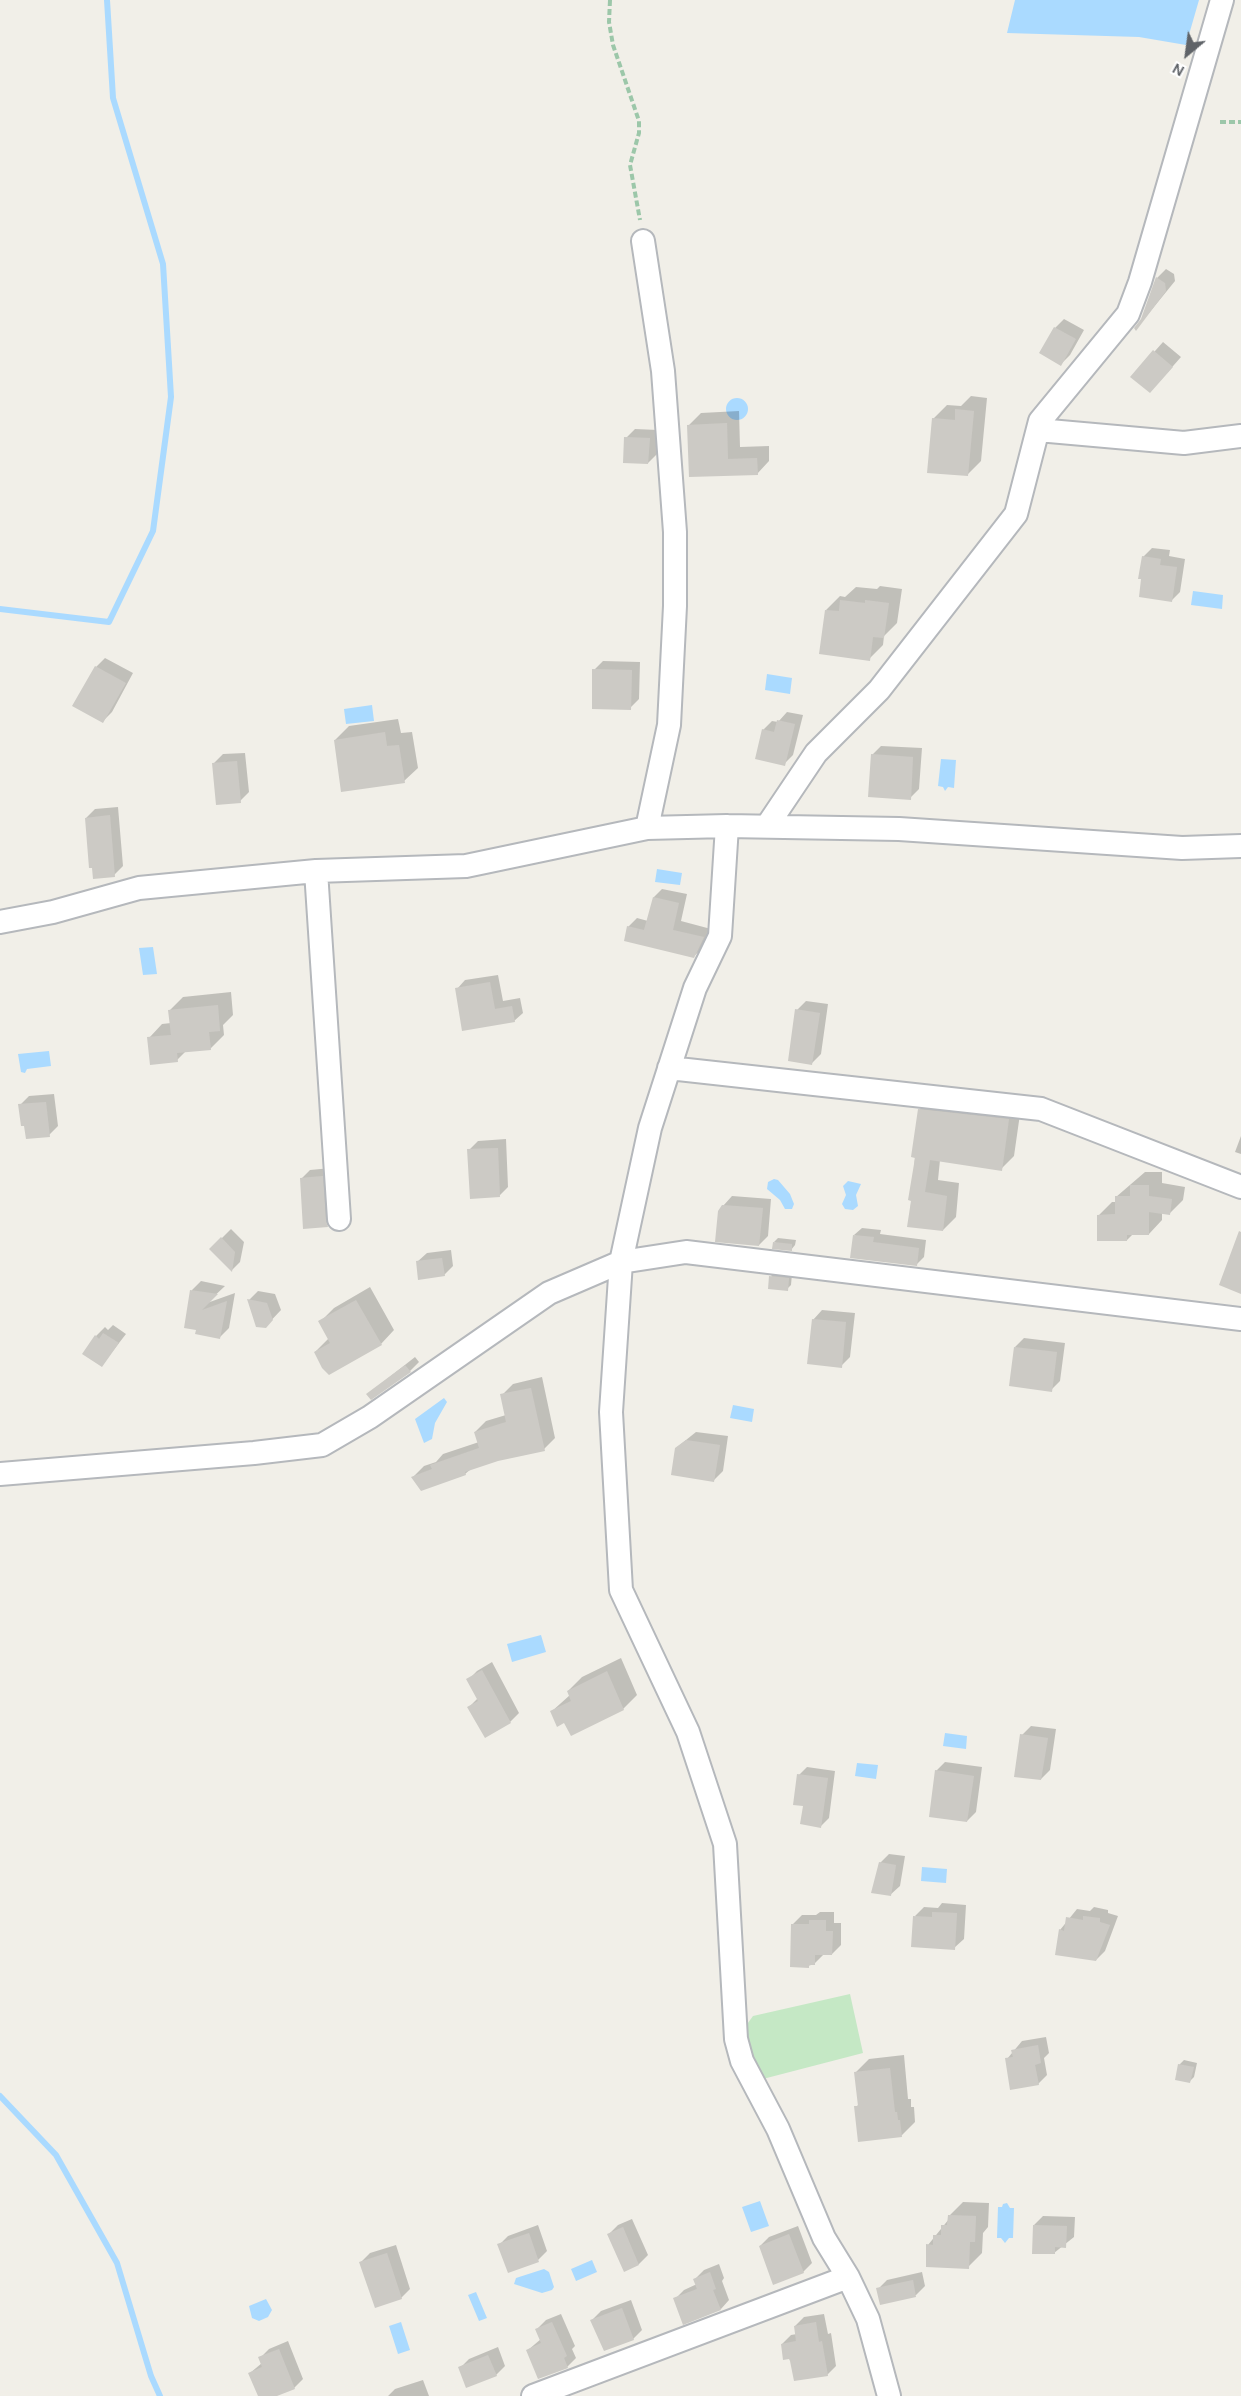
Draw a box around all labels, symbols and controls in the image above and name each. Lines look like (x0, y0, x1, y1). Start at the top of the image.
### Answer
north arrow (1157, 24, 1217, 84)
text: N (1168, 59, 1188, 81)

